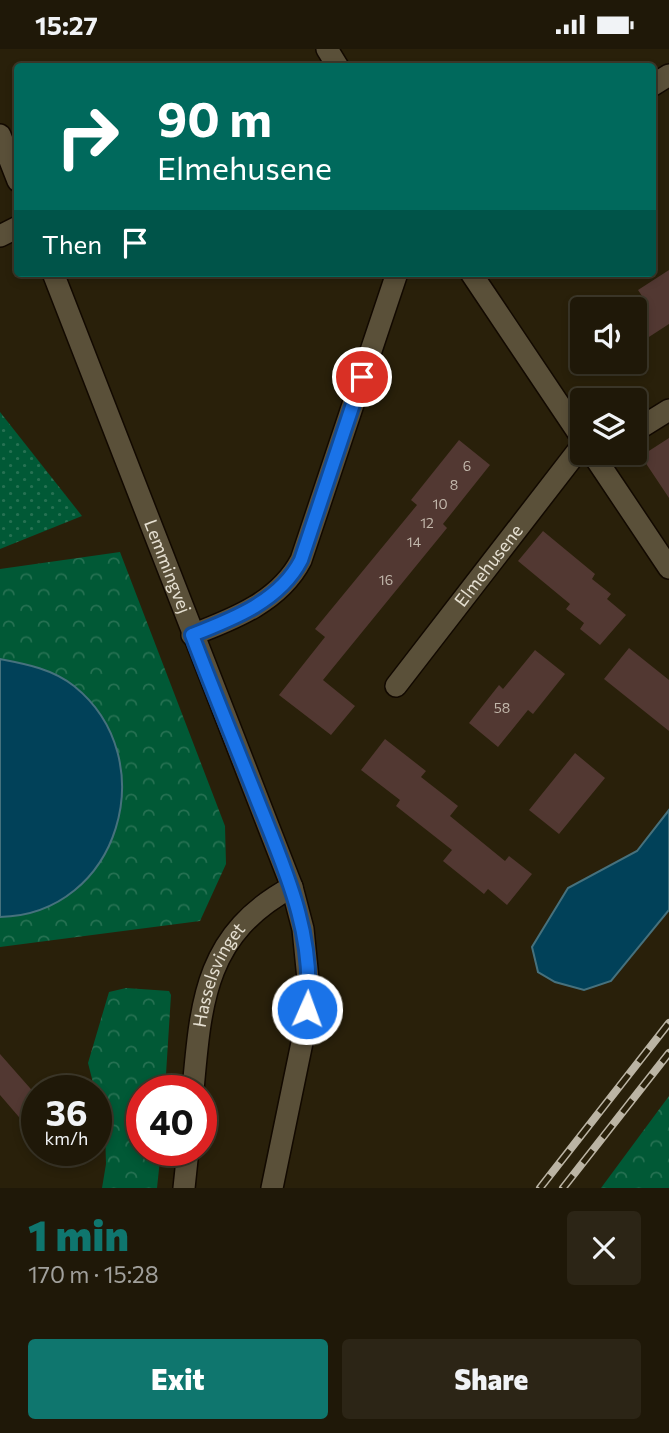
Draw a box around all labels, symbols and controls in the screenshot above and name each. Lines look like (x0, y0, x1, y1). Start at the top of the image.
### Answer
text: 15:27 (35, 9, 98, 40)
text: 90 m (157, 87, 272, 147)
icon: right (42, 91, 133, 182)
text: Elmehusene (157, 147, 332, 187)
icon: arrive (116, 224, 154, 262)
text: Then (42, 228, 102, 259)
map controls (570, 297, 647, 465)
button: sound (570, 297, 647, 374)
pin (332, 347, 392, 407)
icon: arrive (343, 358, 381, 396)
button: layers (570, 388, 647, 465)
house number: 6 (463, 457, 471, 474)
house number: 8 (450, 476, 458, 493)
house number: 10 (432, 495, 448, 512)
house number: 12 (420, 514, 434, 531)
street label: Lemmingvej (140, 516, 196, 616)
street label: Elmehusene (449, 519, 527, 611)
house number: 14 (407, 533, 422, 550)
house number: 16 (379, 571, 393, 588)
house number: 58 (494, 699, 510, 716)
street label: Hasselsvinget (188, 918, 249, 1029)
position arrow (270, 972, 344, 1046)
speed limit sign: 40 (126, 1075, 217, 1166)
text: 36 (46, 1090, 87, 1133)
text: km/h (45, 1127, 88, 1149)
text: 1 min (28, 1208, 129, 1260)
button: close (567, 1211, 641, 1285)
text: 170 m · 15:28 (28, 1260, 159, 1288)
button: Exit (28, 1339, 328, 1419)
button: Share (342, 1339, 641, 1419)

